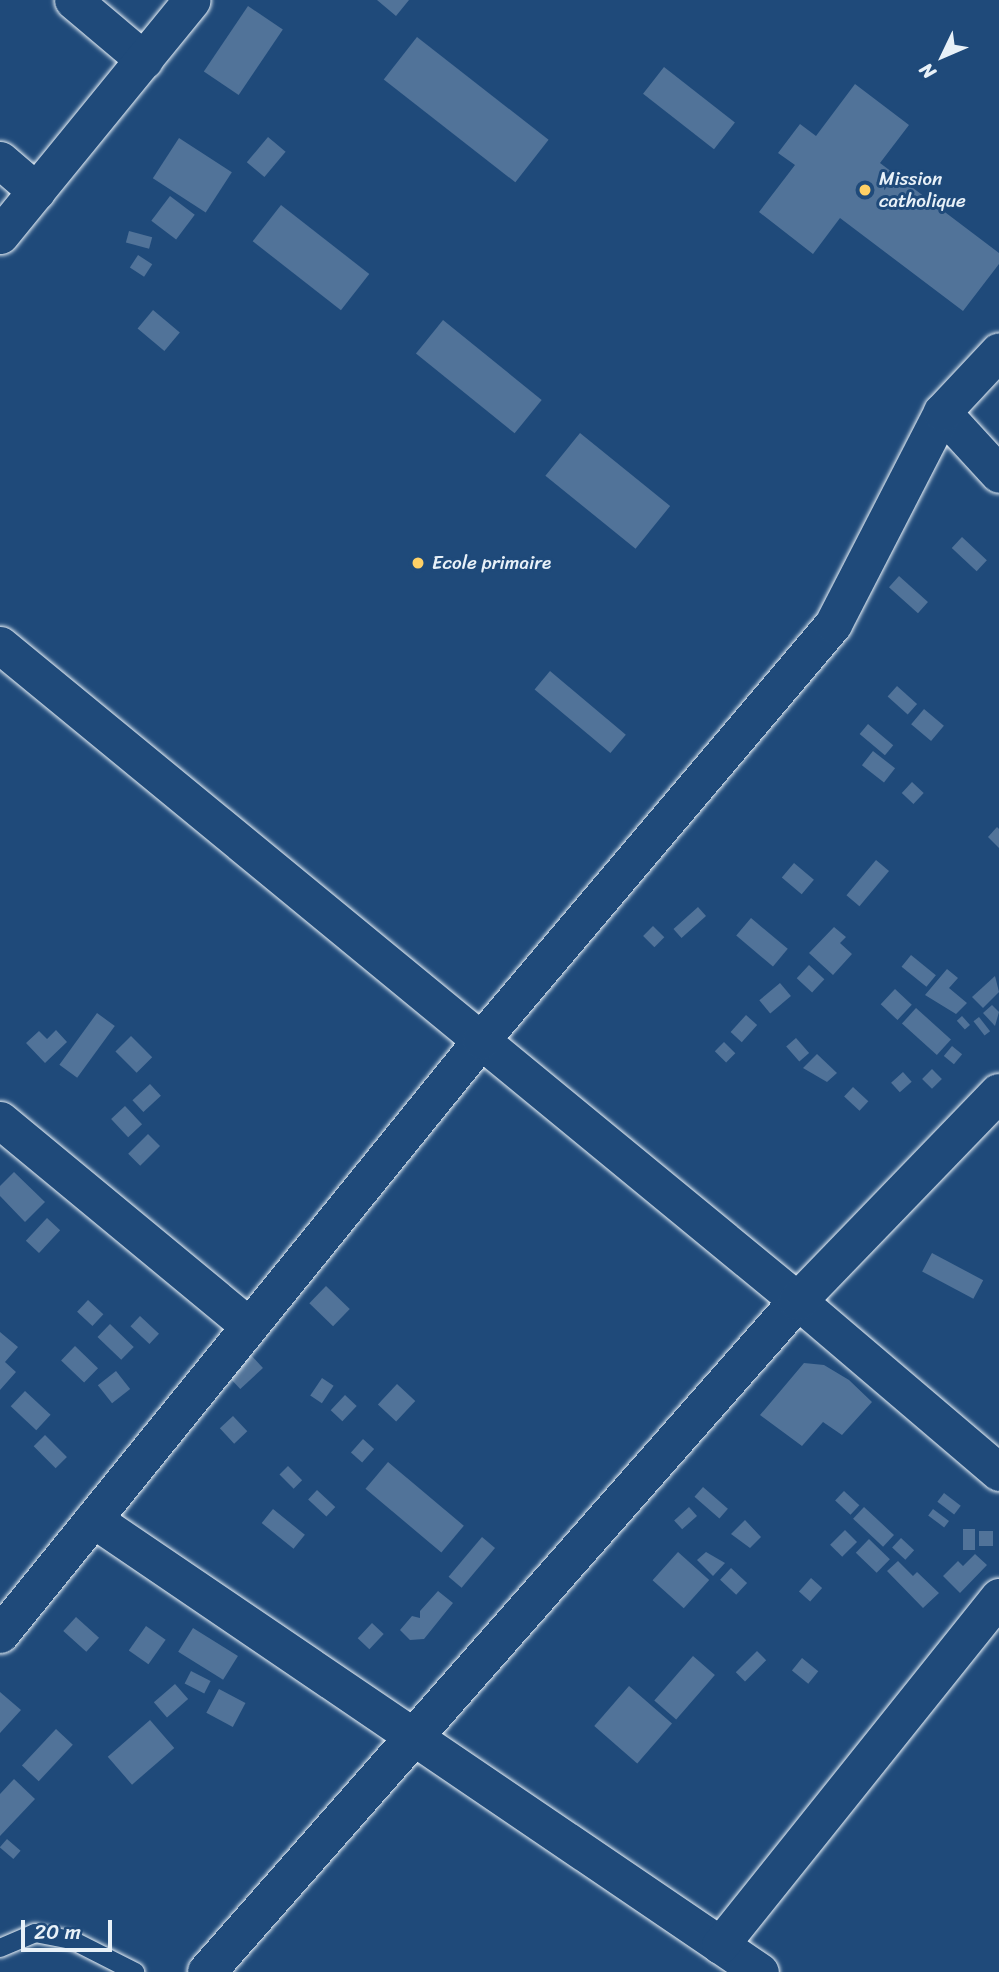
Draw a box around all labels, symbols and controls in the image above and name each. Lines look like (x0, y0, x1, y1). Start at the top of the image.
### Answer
north arrow (908, 21, 978, 91)
text: N (911, 55, 944, 87)
place label: Mission catholique (879, 168, 966, 212)
marker: Mission catholique (857, 182, 873, 198)
place label: Ecole primaire (432, 552, 552, 574)
marker: Ecole primaire (410, 555, 426, 571)
scale bar (24, 1906, 116, 1950)
text: 20 m (34, 1913, 81, 1951)

